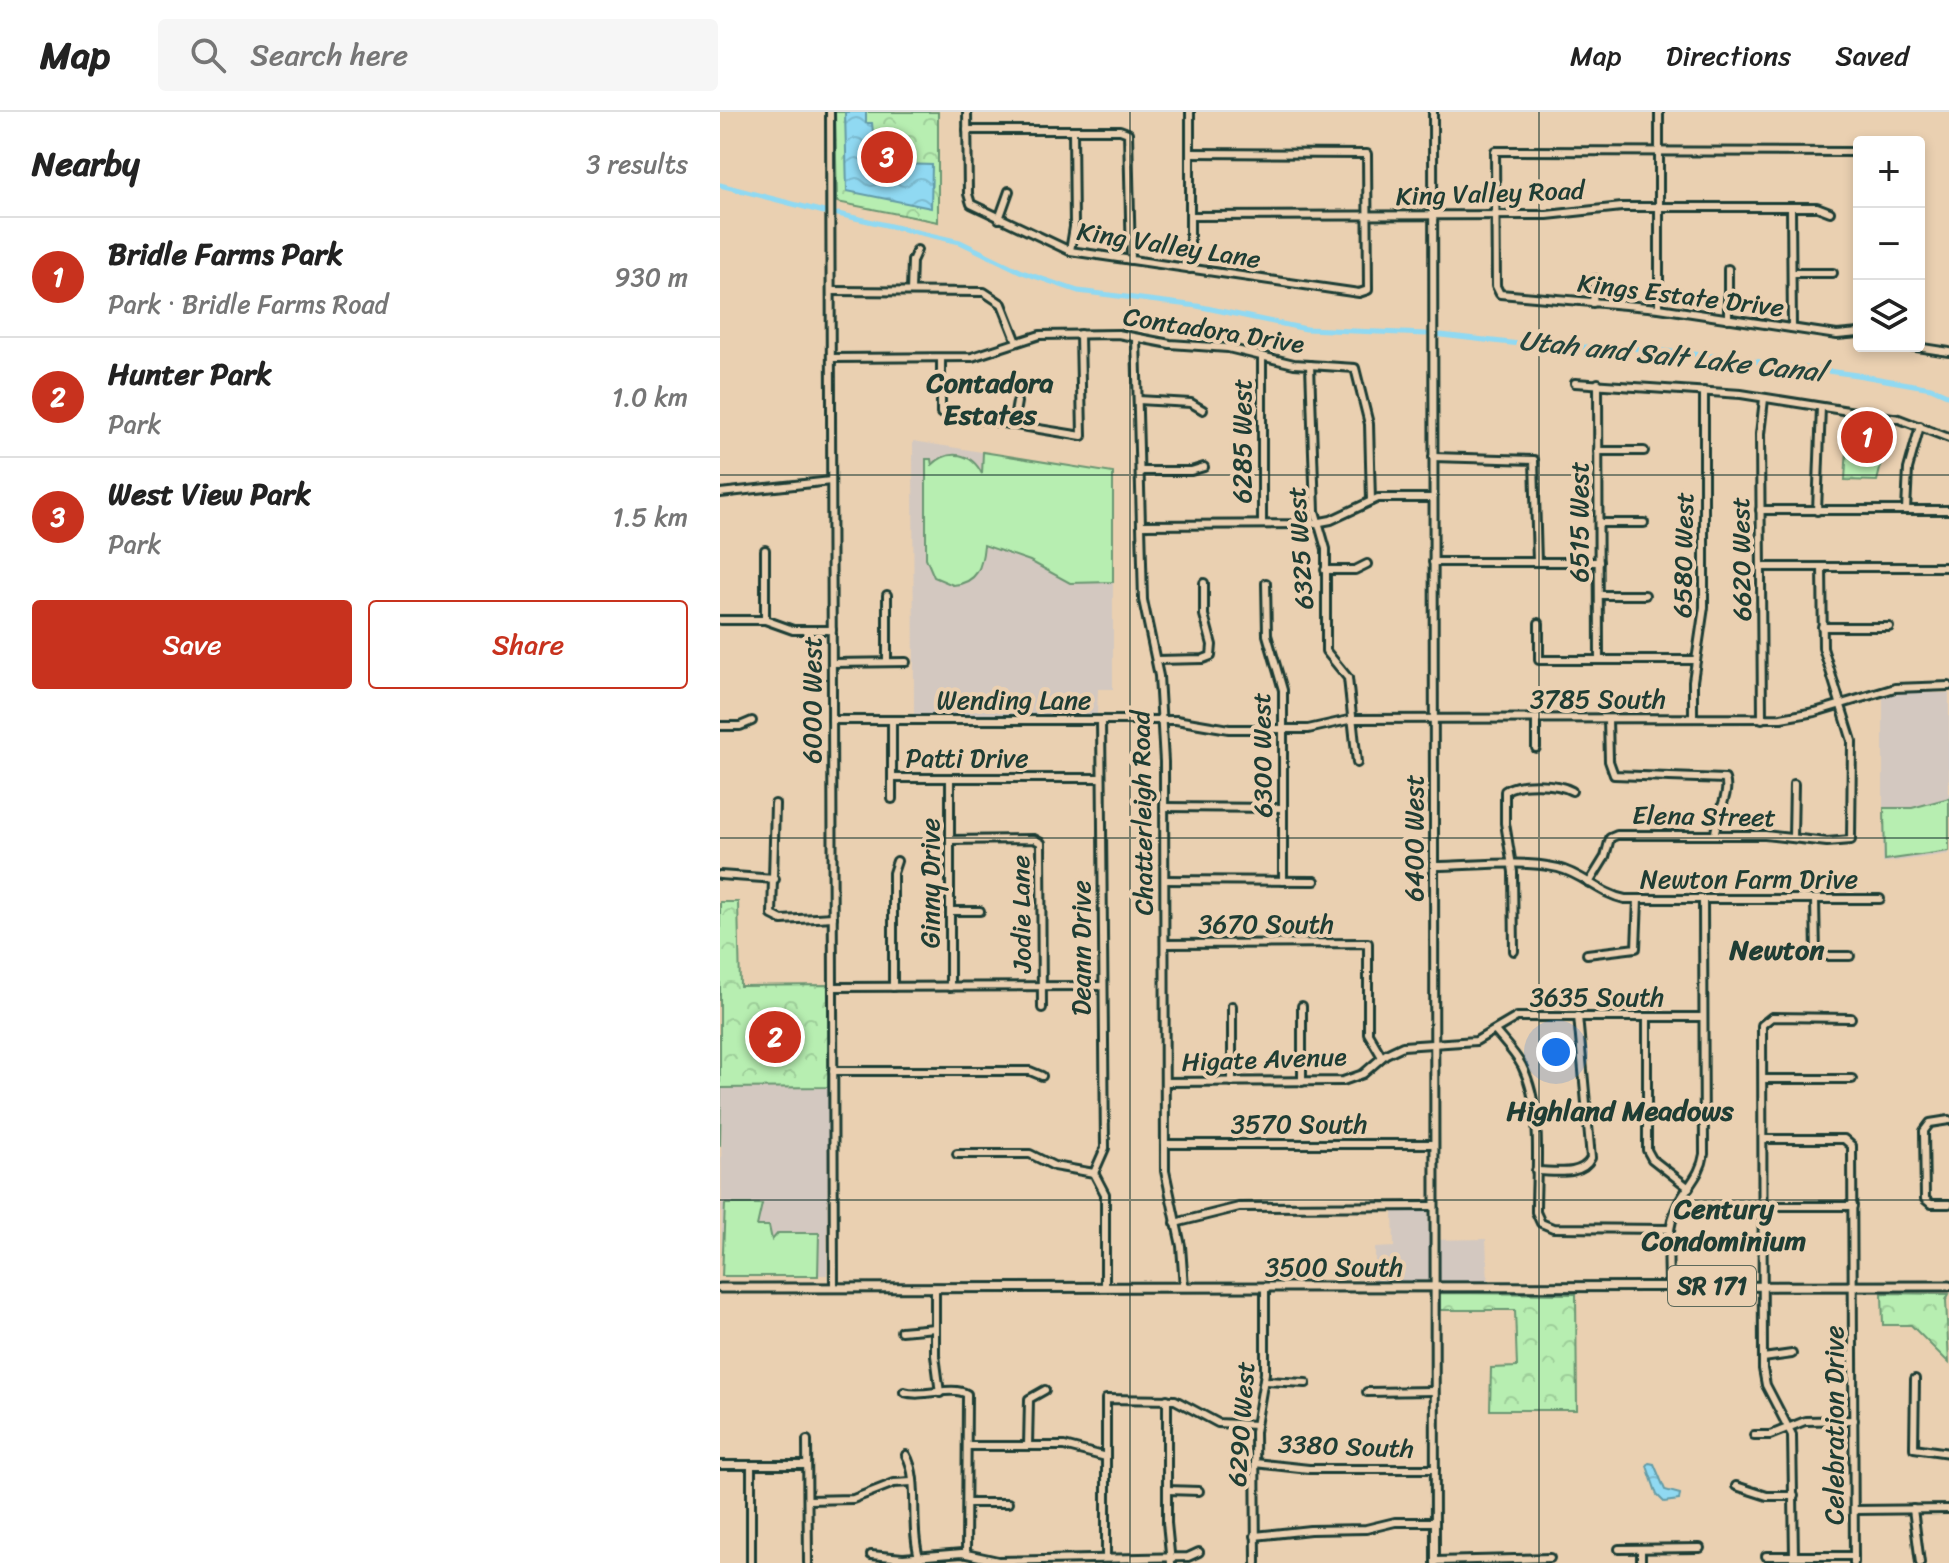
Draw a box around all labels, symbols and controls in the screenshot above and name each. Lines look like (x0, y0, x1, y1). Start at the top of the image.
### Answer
search box (158, 19, 718, 91)
text: Map (40, 22, 110, 89)
text: Search here (250, 28, 408, 82)
text: Map (1570, 31, 1622, 80)
text: Directions (1666, 31, 1791, 80)
text: Saved (1835, 31, 1909, 80)
icon: search (186, 33, 230, 77)
pin: 3 (861, 127, 913, 187)
text: Nearby (32, 134, 140, 194)
map controls (1853, 136, 1925, 352)
button: + (1853, 136, 1925, 208)
text: 3 results (586, 141, 688, 187)
street label: King Valley Road (1395, 167, 1587, 219)
street label: King Valley Lane (1074, 208, 1264, 282)
button: − (1853, 208, 1925, 280)
text: Bridle Farms Park (108, 227, 343, 281)
text: 1 (52, 254, 64, 300)
text: 930 m (615, 254, 688, 300)
street label: Kings Estate Drive (1575, 260, 1787, 330)
button: layers (1853, 280, 1925, 352)
text: Park · Bridle Farms Road (108, 281, 388, 327)
street label: Contadora Drive (1120, 293, 1308, 367)
water label: Utah and Salt Lake Canal (1516, 316, 1834, 397)
text: Hunter Park (108, 347, 272, 401)
district label: Contadora Estates (925, 358, 1054, 439)
text: 2 (50, 374, 66, 420)
text: 1.0 km (612, 374, 688, 420)
street label: 6285 West (1219, 379, 1265, 503)
text: Park (108, 401, 161, 447)
pin: 1 (1841, 407, 1893, 467)
street label: 6515 West (1556, 461, 1602, 583)
text: West View Park (108, 467, 311, 521)
street label: 6325 West (1273, 485, 1327, 611)
street label: 6580 West (1659, 491, 1707, 619)
text: 3 (51, 494, 65, 540)
text: 1.5 km (613, 494, 688, 540)
street label: 6620 West (1717, 496, 1765, 622)
text: Park (108, 521, 161, 567)
button: Save (32, 600, 352, 689)
button: Share (368, 600, 688, 689)
street label: 6000 West (789, 636, 835, 764)
street label: 3785 South (1530, 676, 1666, 722)
street label: Wending Lane (937, 677, 1091, 723)
street label: 6300 West (1238, 692, 1286, 818)
street label: Chatterleigh Road (1117, 708, 1167, 916)
street label: Patti Drive (905, 735, 1029, 781)
street label: 6400 West (1391, 774, 1437, 902)
street label: Elena Street (1632, 792, 1776, 840)
street label: Ginny Drive (907, 818, 953, 948)
street label: Jodie Lane (997, 855, 1045, 974)
street label: Newton Farm Drive (1640, 856, 1858, 902)
street label: Deann Drive (1058, 880, 1104, 1016)
street label: 3670 South (1198, 901, 1334, 947)
district label: Newton (1729, 925, 1825, 974)
street label: 3635 South (1530, 974, 1664, 1020)
pin: 2 (749, 1007, 801, 1067)
your location (1536, 1032, 1576, 1072)
street label: Higate Avenue (1181, 1033, 1348, 1085)
district label: Highland Meadows (1506, 1086, 1735, 1135)
street label: 3570 South (1231, 1101, 1367, 1147)
district label: Century Condominium (1641, 1184, 1806, 1265)
street label: 3500 South (1265, 1244, 1403, 1290)
road number: SR 171 (1668, 1266, 1756, 1306)
street label: Celebration Drive (1811, 1325, 1857, 1525)
street label: 6290 West (1214, 1360, 1268, 1488)
street label: 3380 South (1277, 1421, 1415, 1471)

